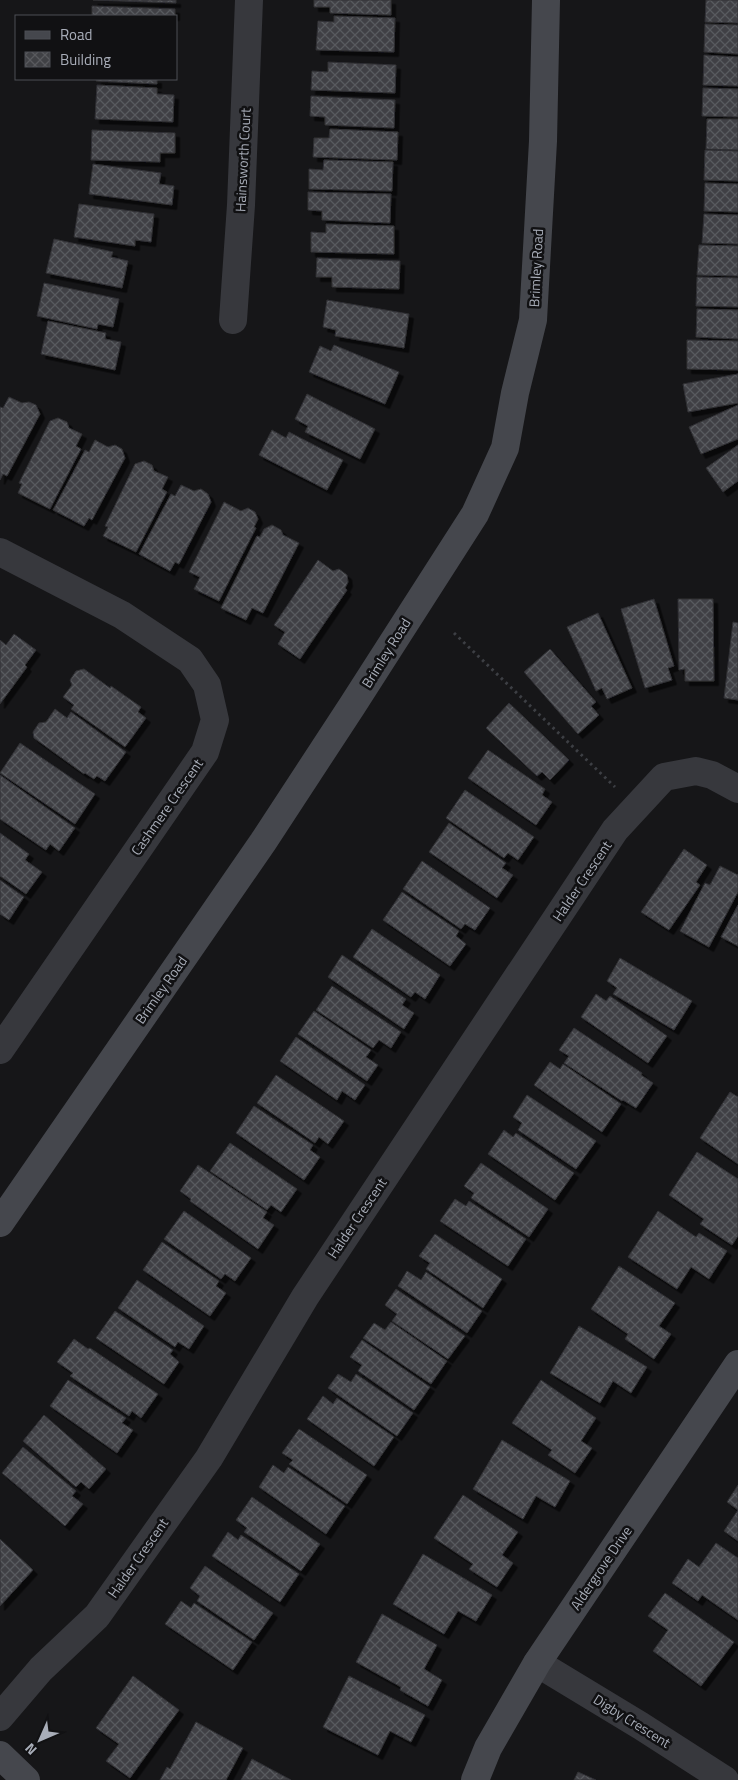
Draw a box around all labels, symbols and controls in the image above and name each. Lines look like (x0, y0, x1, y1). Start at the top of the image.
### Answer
legend (15, 15, 178, 80)
text: Road (60, 23, 92, 46)
text: Building (60, 48, 111, 71)
street label: Hainsworth Court (229, 107, 256, 212)
street label: Brimley Road (523, 228, 548, 308)
street label: Brimley Road (356, 614, 415, 692)
street label: Cashmere Crescent (125, 754, 208, 859)
street label: Halder Crescent (547, 836, 616, 925)
street label: Brimley Road (129, 952, 192, 1028)
street label: Halder Crescent (322, 1173, 391, 1262)
street label: Halder Crescent (102, 1513, 173, 1602)
street label: Aldergrove Drive (565, 1521, 637, 1614)
street label: Digby Crescent (590, 1688, 675, 1753)
north arrow (15, 1715, 65, 1765)
text: N (20, 1739, 41, 1760)

